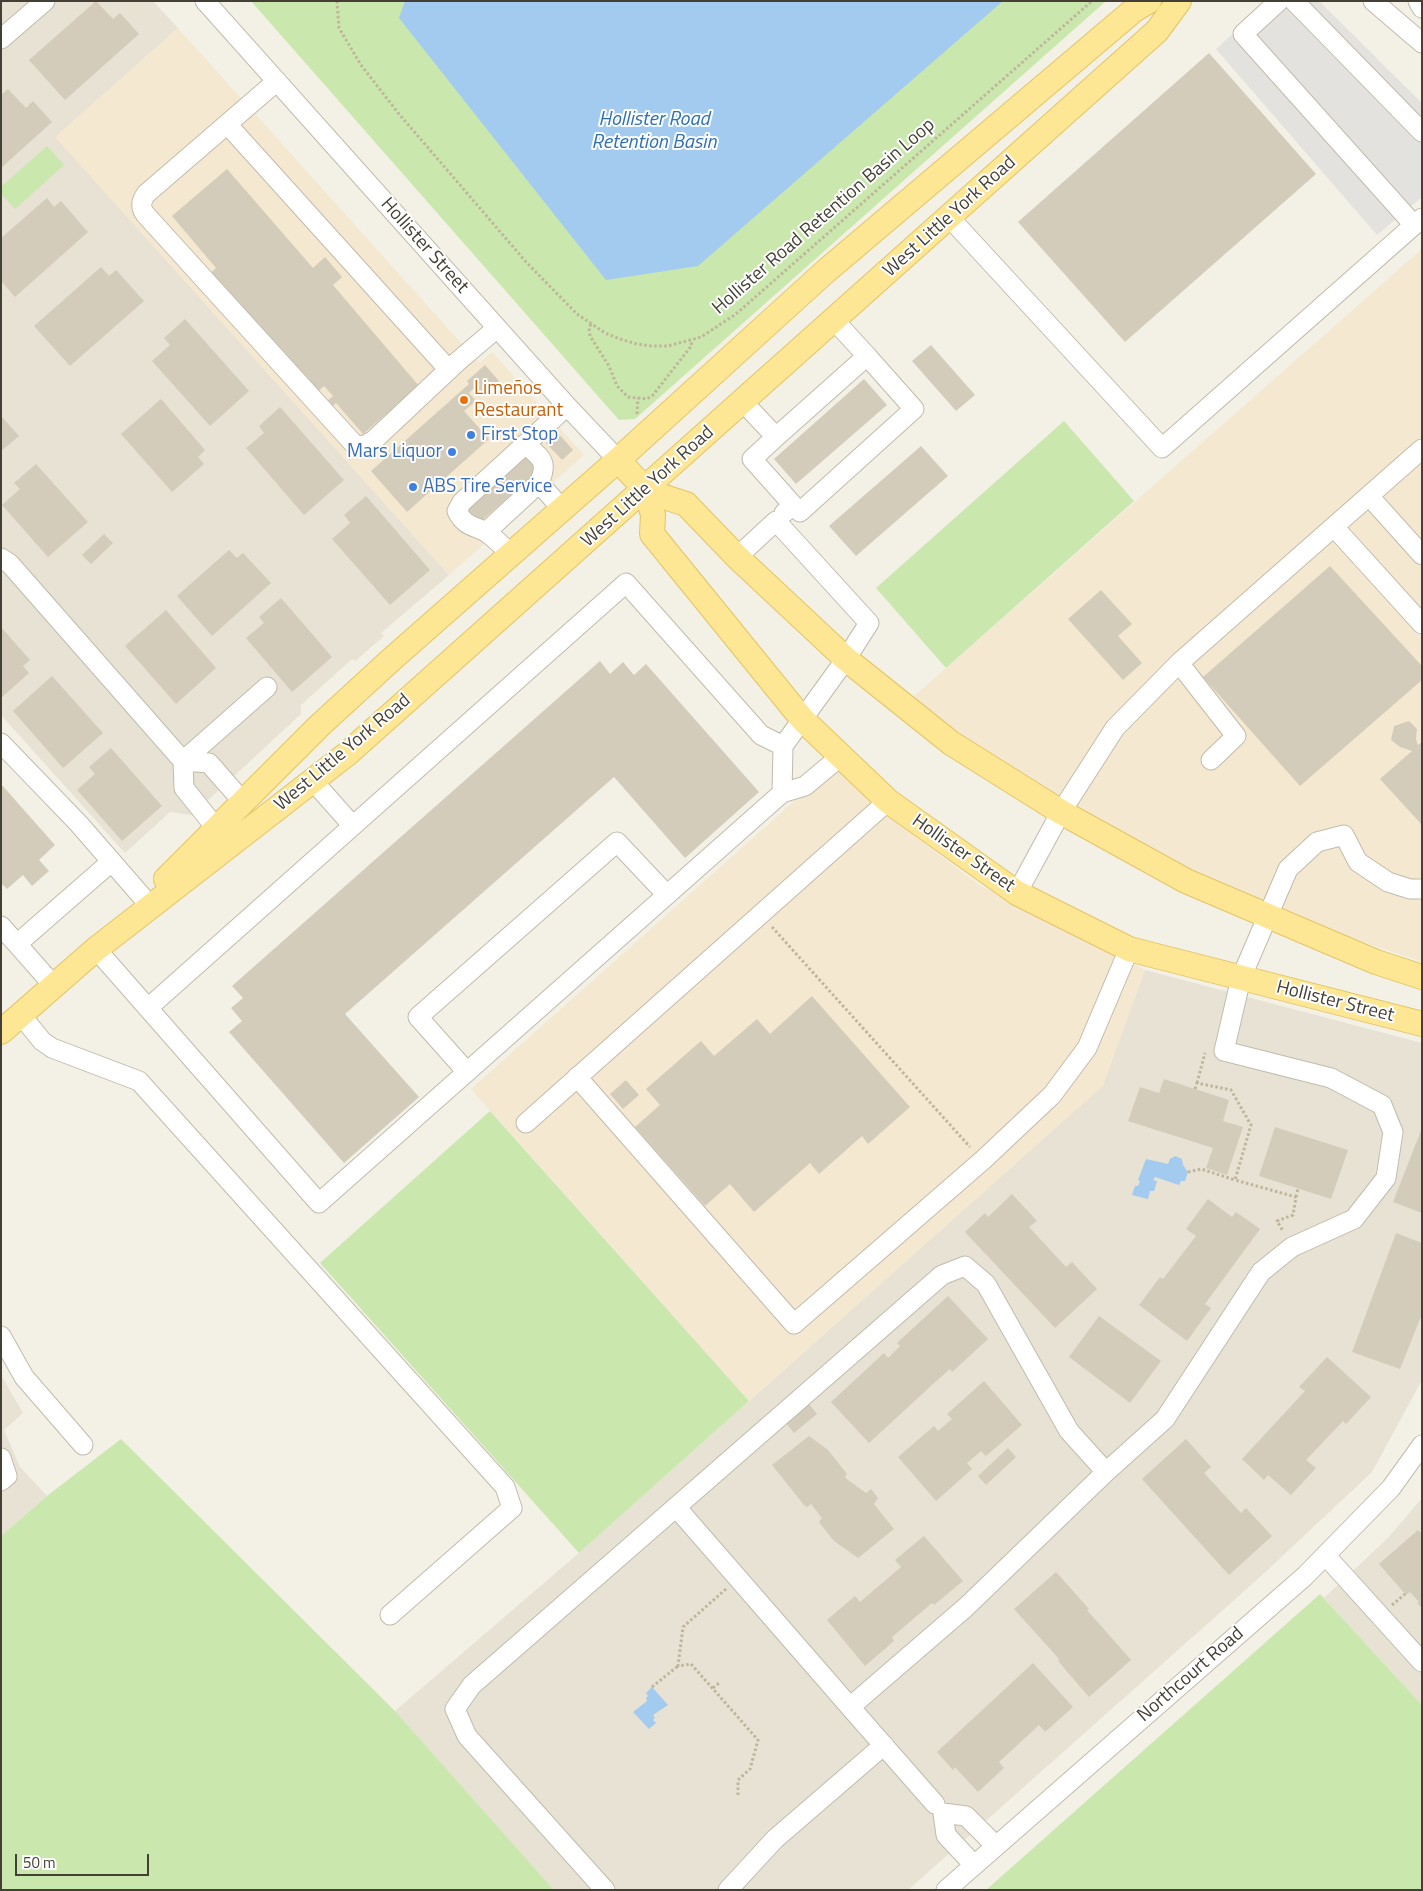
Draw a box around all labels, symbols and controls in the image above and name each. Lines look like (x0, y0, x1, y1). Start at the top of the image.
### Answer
water label: Hollister Road Retention Basin (592, 108, 716, 155)
street label: Hollister Road Retention Basin Loop (708, 114, 940, 320)
street label: West Little York Road (879, 152, 1021, 282)
street label: Hollister Street (375, 194, 473, 298)
place label: Limeños Restaurant (474, 378, 563, 422)
marker: Limeños Restaurant (458, 394, 470, 406)
street label: West Little York Road (577, 422, 719, 552)
place label: First Stop (481, 424, 558, 446)
marker: First Stop (465, 429, 477, 441)
place label: Mars Liquor (347, 441, 442, 463)
marker: Mars Liquor (446, 446, 458, 458)
place label: ABS Tire Service (423, 476, 552, 498)
marker: ABS Tire Service (407, 481, 419, 493)
street label: West Little York Road (270, 689, 416, 817)
street label: Hollister Street (907, 810, 1019, 898)
street label: Hollister Street (1274, 976, 1396, 1028)
street label: Northcourt Road (1133, 1623, 1249, 1727)
scale bar (18, 1844, 151, 1876)
text: 50 m (23, 1851, 56, 1874)

